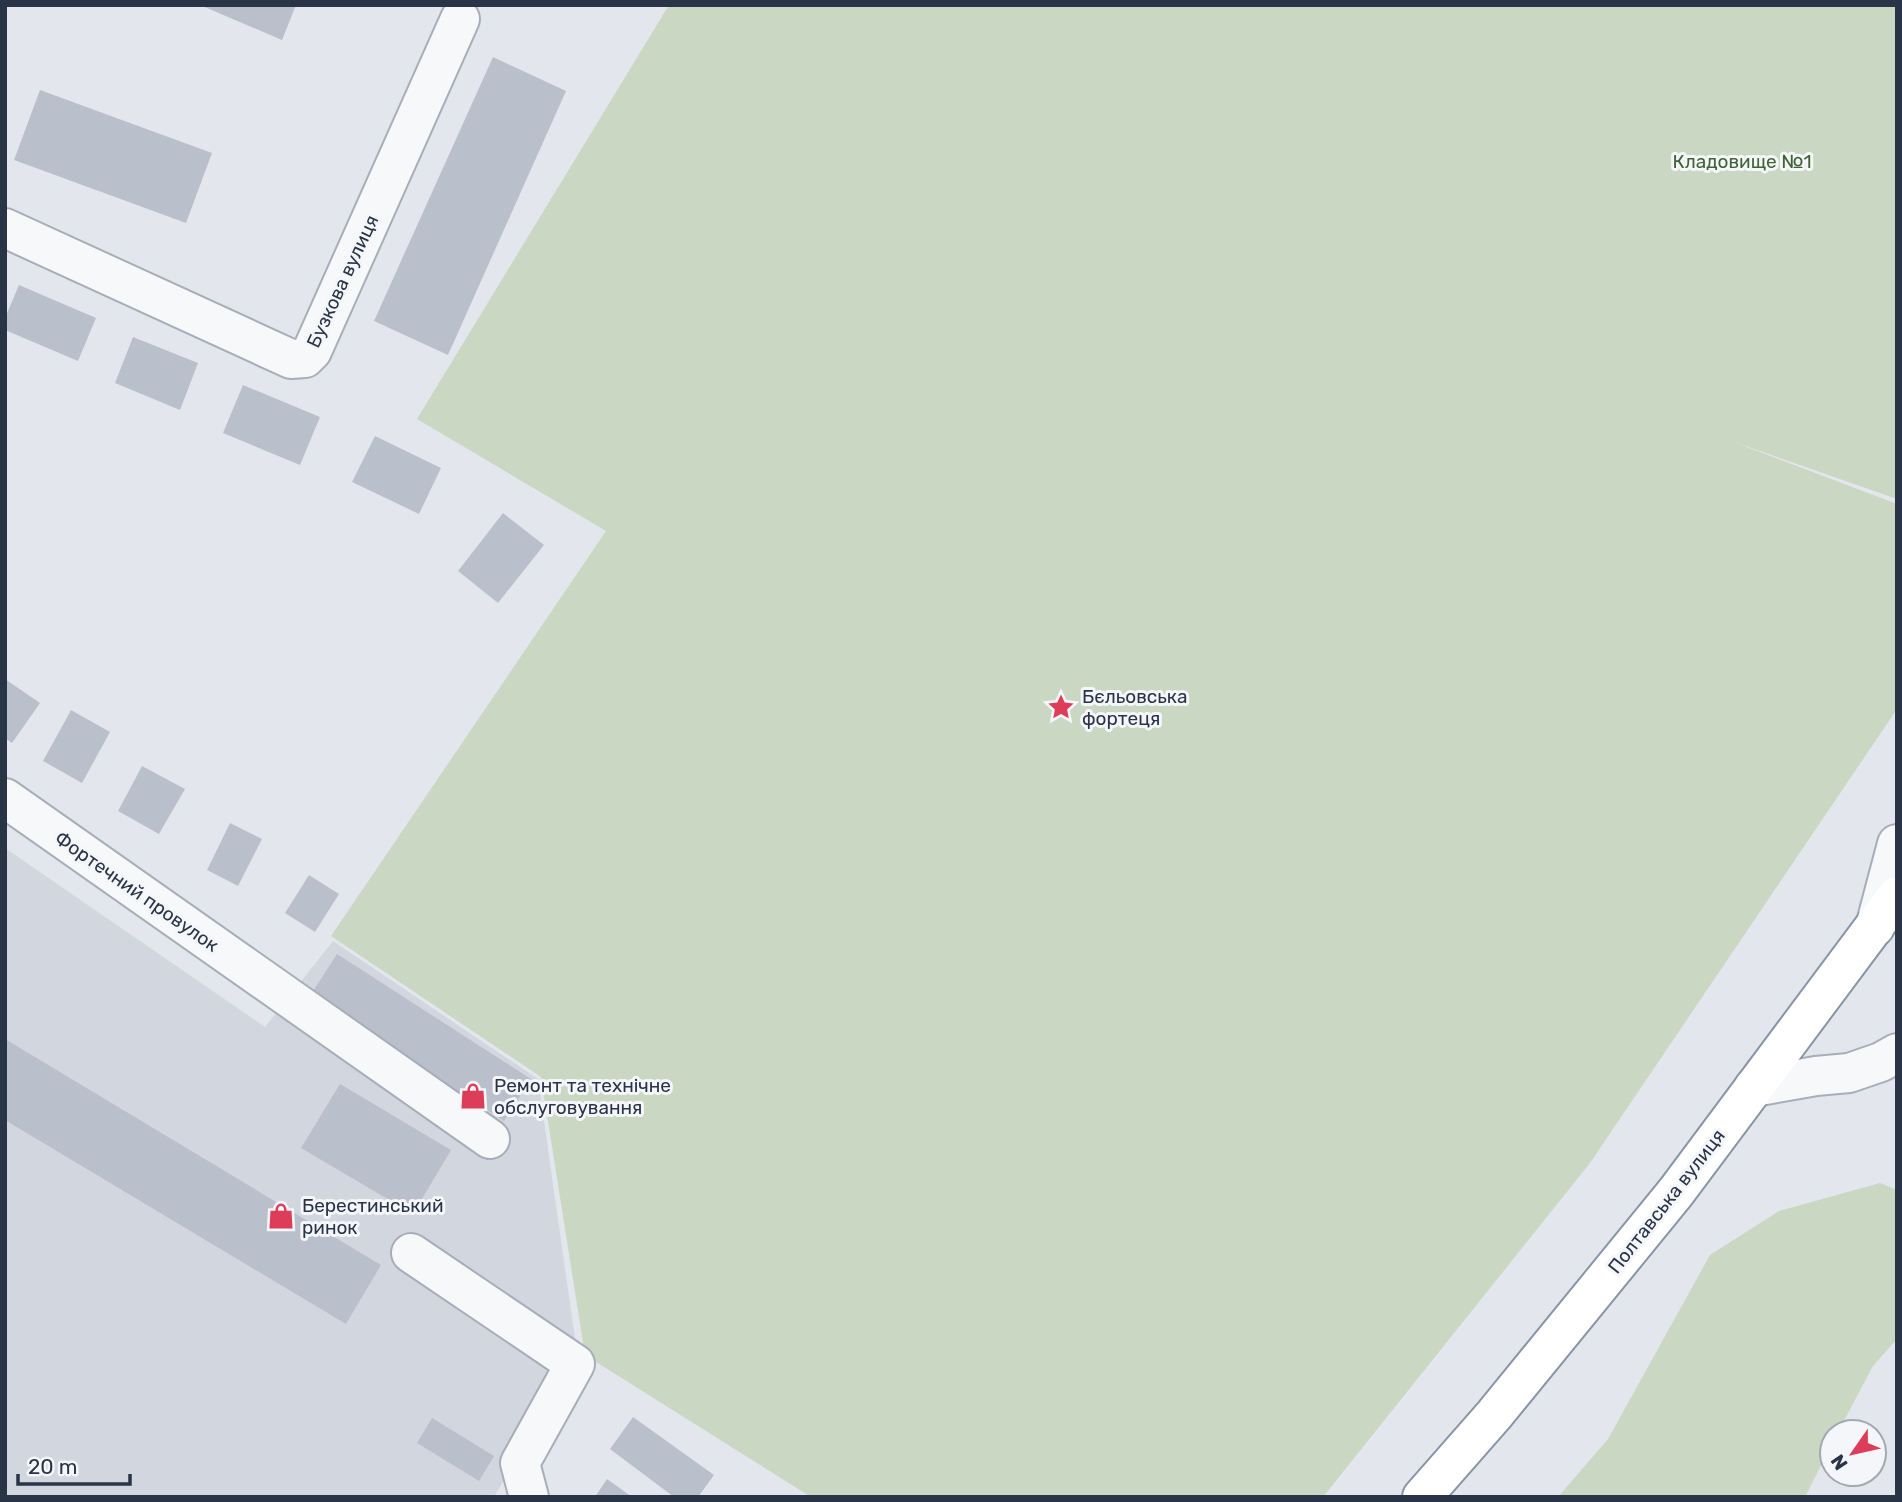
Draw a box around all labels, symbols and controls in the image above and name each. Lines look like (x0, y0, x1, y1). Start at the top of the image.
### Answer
park label: Кладовище №1 (1672, 150, 1812, 173)
street label: Бузкова вулиця (302, 211, 383, 351)
place label: Бєльовська фортеця (1082, 685, 1187, 730)
place icon: Бєльовська фортеця (1046, 692, 1076, 722)
street label: Фортечний провулок (50, 826, 223, 957)
place label: Ремонт та технічне обслуговування (494, 1074, 671, 1119)
shop icon: Ремонт та технічне обслуговування (458, 1081, 488, 1111)
street label: Полтавська вулиця (1603, 1125, 1730, 1278)
place label: Берестинський ринок (302, 1194, 443, 1239)
shop icon: Берестинський ринок (266, 1201, 296, 1231)
north arrow (1818, 1418, 1888, 1488)
scale bar (18, 1442, 130, 1486)
text: N (1826, 1450, 1853, 1474)
text: 20 m (28, 1454, 77, 1479)

